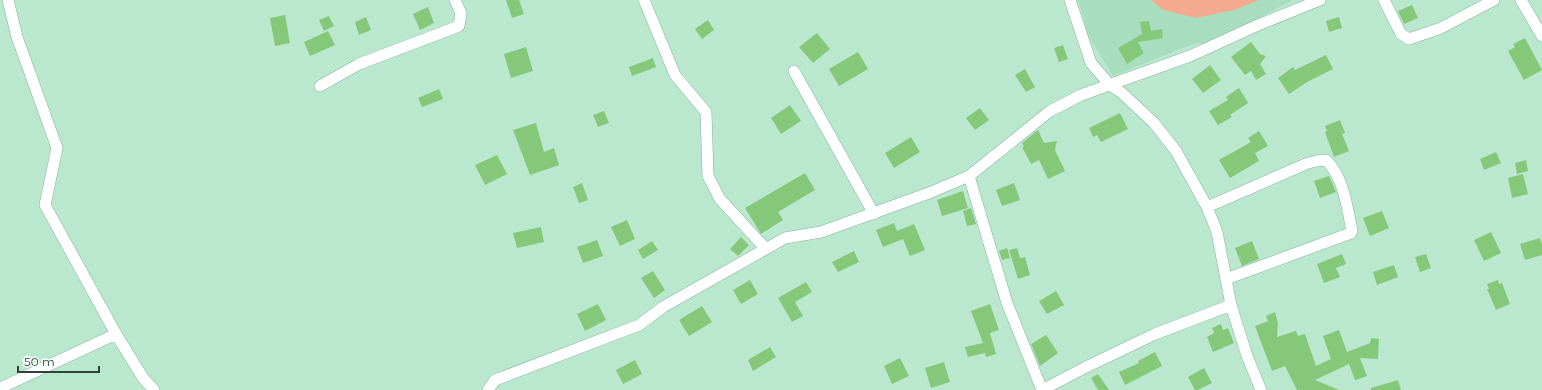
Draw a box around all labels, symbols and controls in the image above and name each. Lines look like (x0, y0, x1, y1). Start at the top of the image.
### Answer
scale bar (18, 348, 99, 374)
text: 50 m (24, 354, 55, 369)

